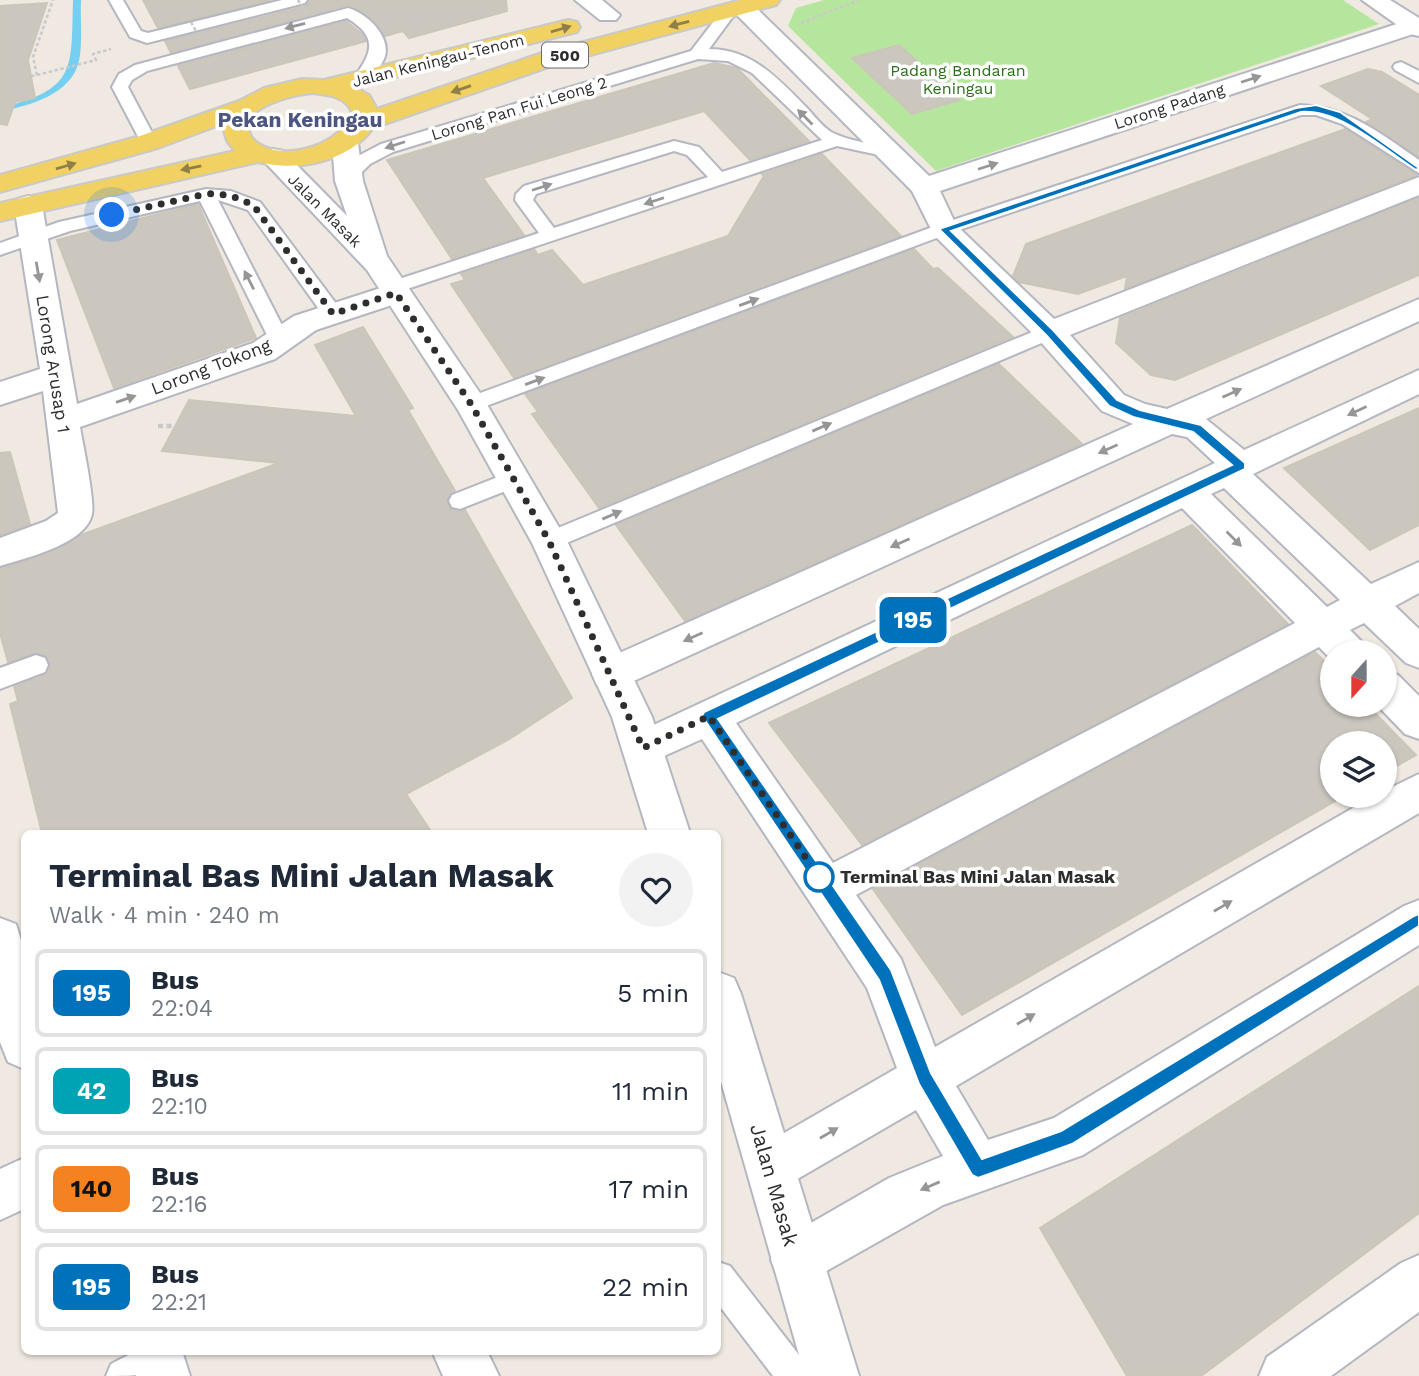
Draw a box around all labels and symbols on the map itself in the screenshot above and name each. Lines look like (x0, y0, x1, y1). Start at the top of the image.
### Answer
one-way arrow (668, 19, 689, 29)
one-way arrow (284, 21, 306, 32)
one-way arrow (551, 23, 572, 33)
street label: Jalan Keningau-Tenom (350, 30, 526, 91)
road number: 500 (542, 42, 588, 68)
park label: Padang Bandaran Keningau (890, 61, 1026, 98)
street label: Lorong Pan Fui Leong 2 (429, 73, 609, 144)
one-way arrow (1241, 73, 1262, 84)
street label: Lorong Padang (1112, 80, 1227, 133)
one-way arrow (450, 84, 471, 95)
district label: Pekan Keningau (218, 107, 382, 132)
one-way arrow (797, 108, 814, 125)
one-way arrow (384, 141, 405, 151)
one-way arrow (978, 160, 999, 170)
one-way arrow (56, 161, 77, 171)
one-way arrow (180, 162, 202, 173)
street label: Jalan Masak (284, 170, 365, 251)
one-way arrow (531, 181, 552, 192)
one-way arrow (644, 196, 665, 207)
your location (94, 197, 129, 232)
one-way arrow (33, 261, 44, 283)
one-way arrow (244, 270, 255, 290)
street label: Lorong Arusap 1 (32, 293, 75, 434)
one-way arrow (738, 296, 759, 307)
street label: Lorong Tokong (148, 334, 274, 399)
one-way arrow (525, 375, 546, 386)
one-way arrow (1222, 387, 1242, 399)
one-way arrow (116, 393, 137, 404)
one-way arrow (1347, 405, 1367, 416)
one-way arrow (812, 421, 832, 433)
one-way arrow (1098, 443, 1118, 455)
one-way arrow (602, 509, 623, 520)
one-way arrow (1226, 531, 1243, 548)
one-way arrow (890, 538, 911, 549)
line badge: 195 (873, 597, 953, 643)
one-way arrow (683, 631, 703, 643)
north arrow (1320, 640, 1396, 718)
marker: Terminal Bas Mini Jalan Masak (804, 862, 834, 892)
place label: Terminal Bas Mini Jalan Masak (840, 866, 1116, 887)
one-way arrow (1213, 900, 1232, 912)
one-way arrow (1016, 1013, 1035, 1026)
street label: Jalan Masak (745, 1121, 804, 1249)
one-way arrow (819, 1127, 838, 1139)
one-way arrow (919, 1180, 940, 1191)

